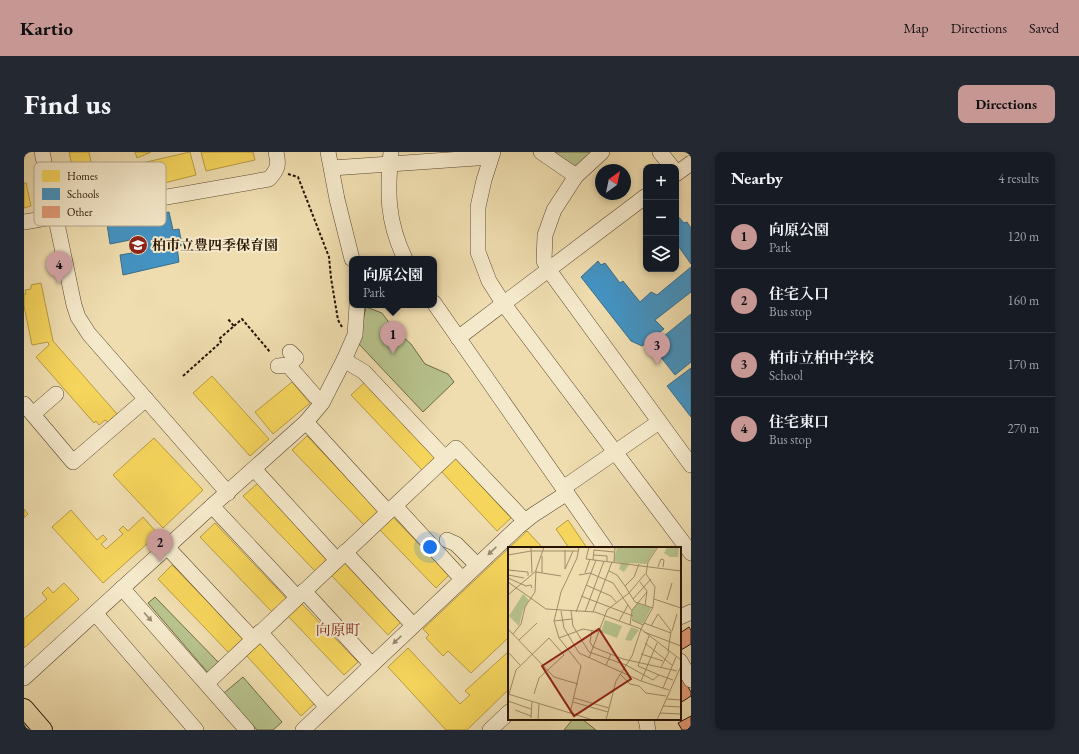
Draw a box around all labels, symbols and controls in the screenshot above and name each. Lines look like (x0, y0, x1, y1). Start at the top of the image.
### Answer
text: Kartio (20, 16, 73, 41)
text: Map (903, 19, 929, 37)
text: Directions (951, 19, 1007, 37)
text: Saved (1029, 19, 1059, 37)
button: Directions (958, 85, 1055, 123)
text: Find us (24, 86, 111, 122)
legend (34, 162, 166, 226)
north arrow (595, 164, 631, 200)
map controls (643, 164, 679, 272)
button: + (643, 164, 679, 200)
text: Nearby (731, 167, 783, 189)
text: Homes (67, 169, 98, 183)
text: 4 results (998, 170, 1039, 187)
text: Schools (67, 187, 100, 201)
button: − (643, 200, 679, 236)
text: Other (67, 205, 93, 219)
text: 向原公園 (769, 220, 829, 239)
text: 1 (741, 228, 747, 245)
text: 120 m (1008, 228, 1039, 245)
school or university icon: 柏市立豊四季保育園 (127, 234, 149, 256)
place label: 柏市立豊四季保育園 (152, 236, 278, 254)
button: layers (643, 236, 679, 272)
text: Park (769, 239, 791, 256)
pin: 4 (46, 251, 72, 284)
popup (349, 256, 437, 308)
text: 向原公園 (363, 265, 423, 284)
text: Park (363, 284, 385, 301)
text: 住宅入口 (769, 284, 829, 303)
text: 2 (741, 292, 747, 309)
text: 160 m (1008, 292, 1039, 309)
text: Bus stop (769, 303, 812, 320)
pin: 1 (380, 321, 406, 354)
pin: 3 (644, 332, 670, 365)
text: 柏市立柏中学校 (769, 348, 874, 367)
text: 3 (741, 356, 747, 373)
text: 170 m (1008, 356, 1039, 373)
text: School (769, 367, 803, 384)
text: 住宅東口 (769, 412, 829, 431)
text: 4 (741, 420, 747, 437)
text: 270 m (1008, 420, 1039, 437)
text: Bus stop (769, 431, 812, 448)
pin: 2 (147, 529, 173, 562)
your location (420, 537, 440, 557)
one-way arrow (487, 546, 497, 556)
inset map (508, 547, 681, 720)
one-way arrow (144, 612, 153, 622)
district label: 向原町 (315, 620, 361, 639)
one-way arrow (392, 636, 402, 645)

